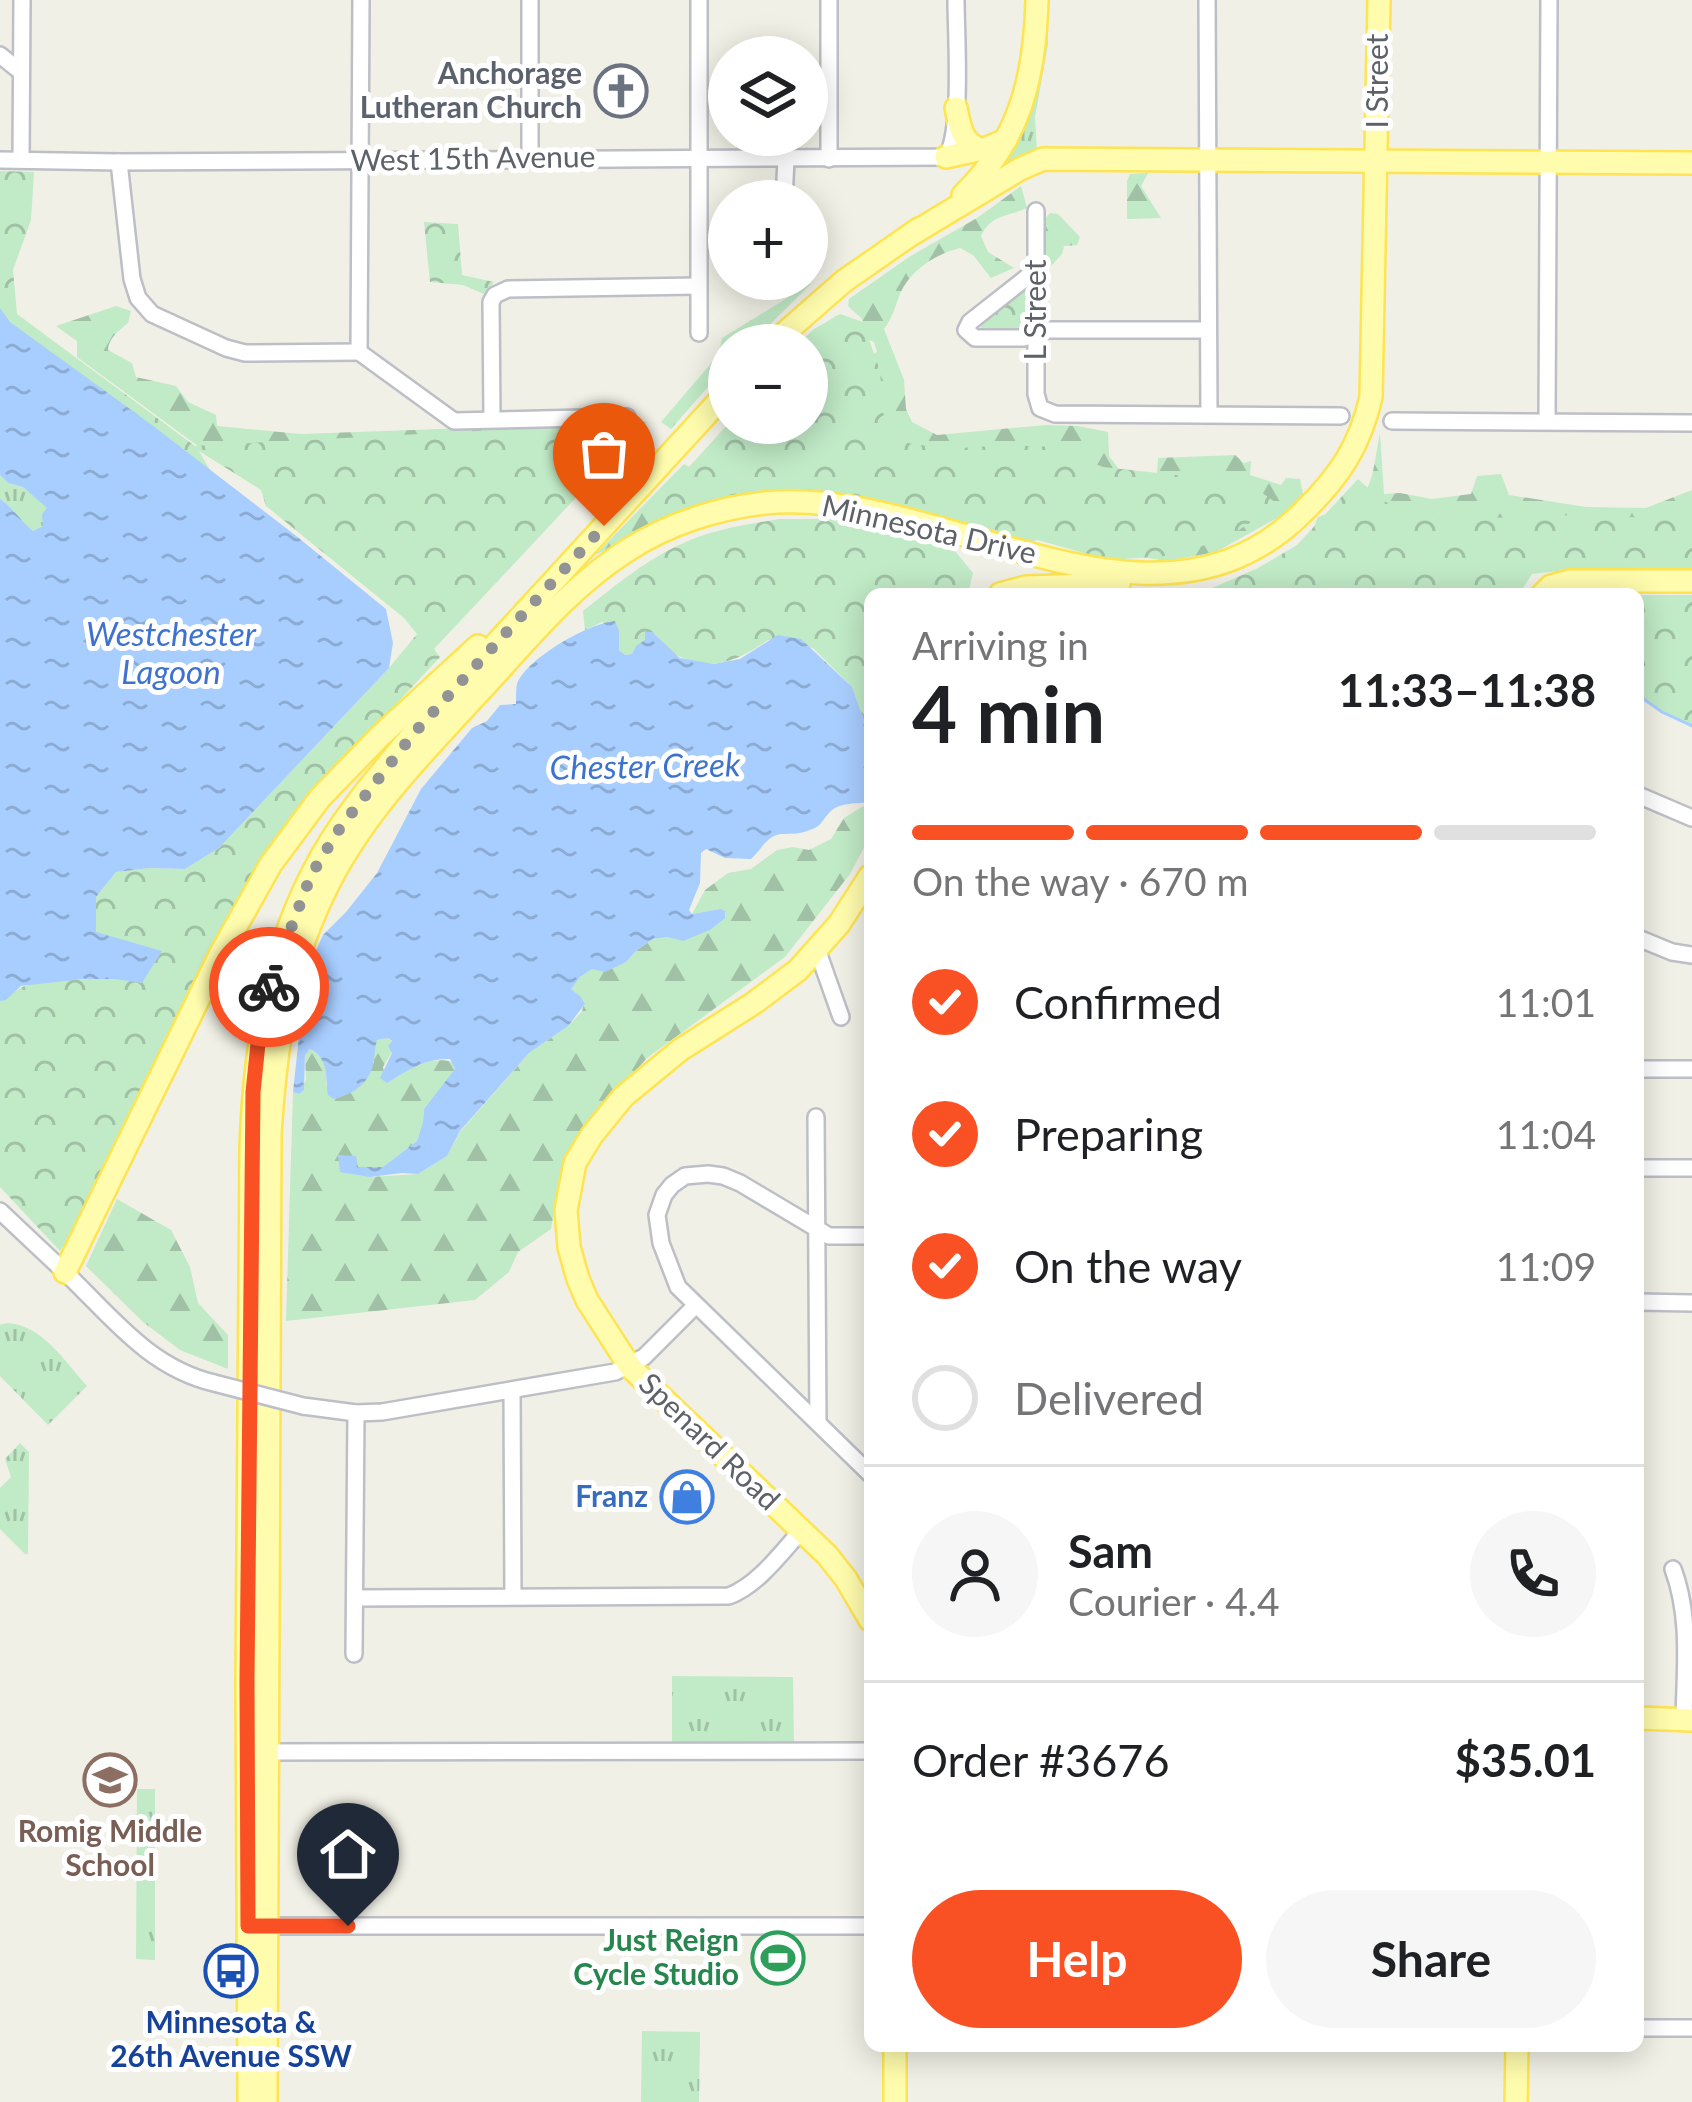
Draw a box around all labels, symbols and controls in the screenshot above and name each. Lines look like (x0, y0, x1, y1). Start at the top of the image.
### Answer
street label: I Street (1358, 33, 1394, 129)
map controls (708, 36, 828, 444)
button: layers (708, 36, 828, 156)
place label: Anchorage Lutheran Church (360, 54, 582, 124)
church icon: Anchorage Lutheran Church (593, 63, 649, 119)
street label: West 15th Avenue (350, 137, 596, 177)
button: + (708, 180, 828, 300)
street label: L Street (1016, 259, 1052, 361)
button: − (708, 324, 828, 444)
pin (553, 403, 655, 526)
icon: bag (571, 421, 637, 487)
street label: Minnesota Drive (819, 486, 1040, 570)
water label: Westchester Lagoon (86, 613, 257, 691)
text: Arriving in (912, 622, 1089, 668)
text: 11:33–11:38 (1338, 663, 1596, 717)
text: 4 min (912, 666, 1105, 760)
water label: Chester Creek (549, 743, 741, 787)
text: On the way · 670 m (912, 858, 1249, 904)
courier (209, 927, 329, 1047)
icon: bike (236, 954, 302, 1020)
icon: check (912, 969, 978, 1035)
text: Confirmed (1014, 975, 1222, 1029)
text: 11:01 (1496, 979, 1596, 1025)
icon: check (912, 1101, 978, 1167)
text: Preparing (1014, 1107, 1203, 1161)
text: 11:04 (1496, 1111, 1596, 1157)
icon: check (912, 1233, 978, 1299)
text: On the way (1014, 1239, 1242, 1293)
text: 11:09 (1496, 1243, 1596, 1289)
street label: Spenard Road (633, 1365, 788, 1517)
text: Delivered (1014, 1371, 1204, 1425)
shop icon: Franz (659, 1469, 715, 1525)
place label: Franz (575, 1477, 648, 1513)
button: person (912, 1511, 1038, 1637)
button: phone (1470, 1511, 1596, 1637)
text: Sam (1068, 1524, 1153, 1578)
text: Courier · 4.4 (1068, 1578, 1280, 1624)
text: Order #3676 (912, 1733, 1170, 1787)
text: $35.01 (1455, 1733, 1596, 1787)
school or university icon: Romig Middle School (82, 1752, 138, 1808)
pin (297, 1803, 399, 1926)
place label: Romig Middle School (18, 1812, 202, 1882)
icon: home (315, 1821, 381, 1887)
button: Help (912, 1890, 1242, 2028)
button: Share (1266, 1890, 1596, 2028)
place label: Just Reign Cycle Studio (573, 1921, 739, 1991)
sports icon: Just Reign Cycle Studio (750, 1930, 806, 1986)
bus stop icon: Minnesota & 26th Avenue SSW (203, 1943, 259, 1999)
place label: Minnesota & 26th Avenue SSW (110, 2003, 352, 2073)

